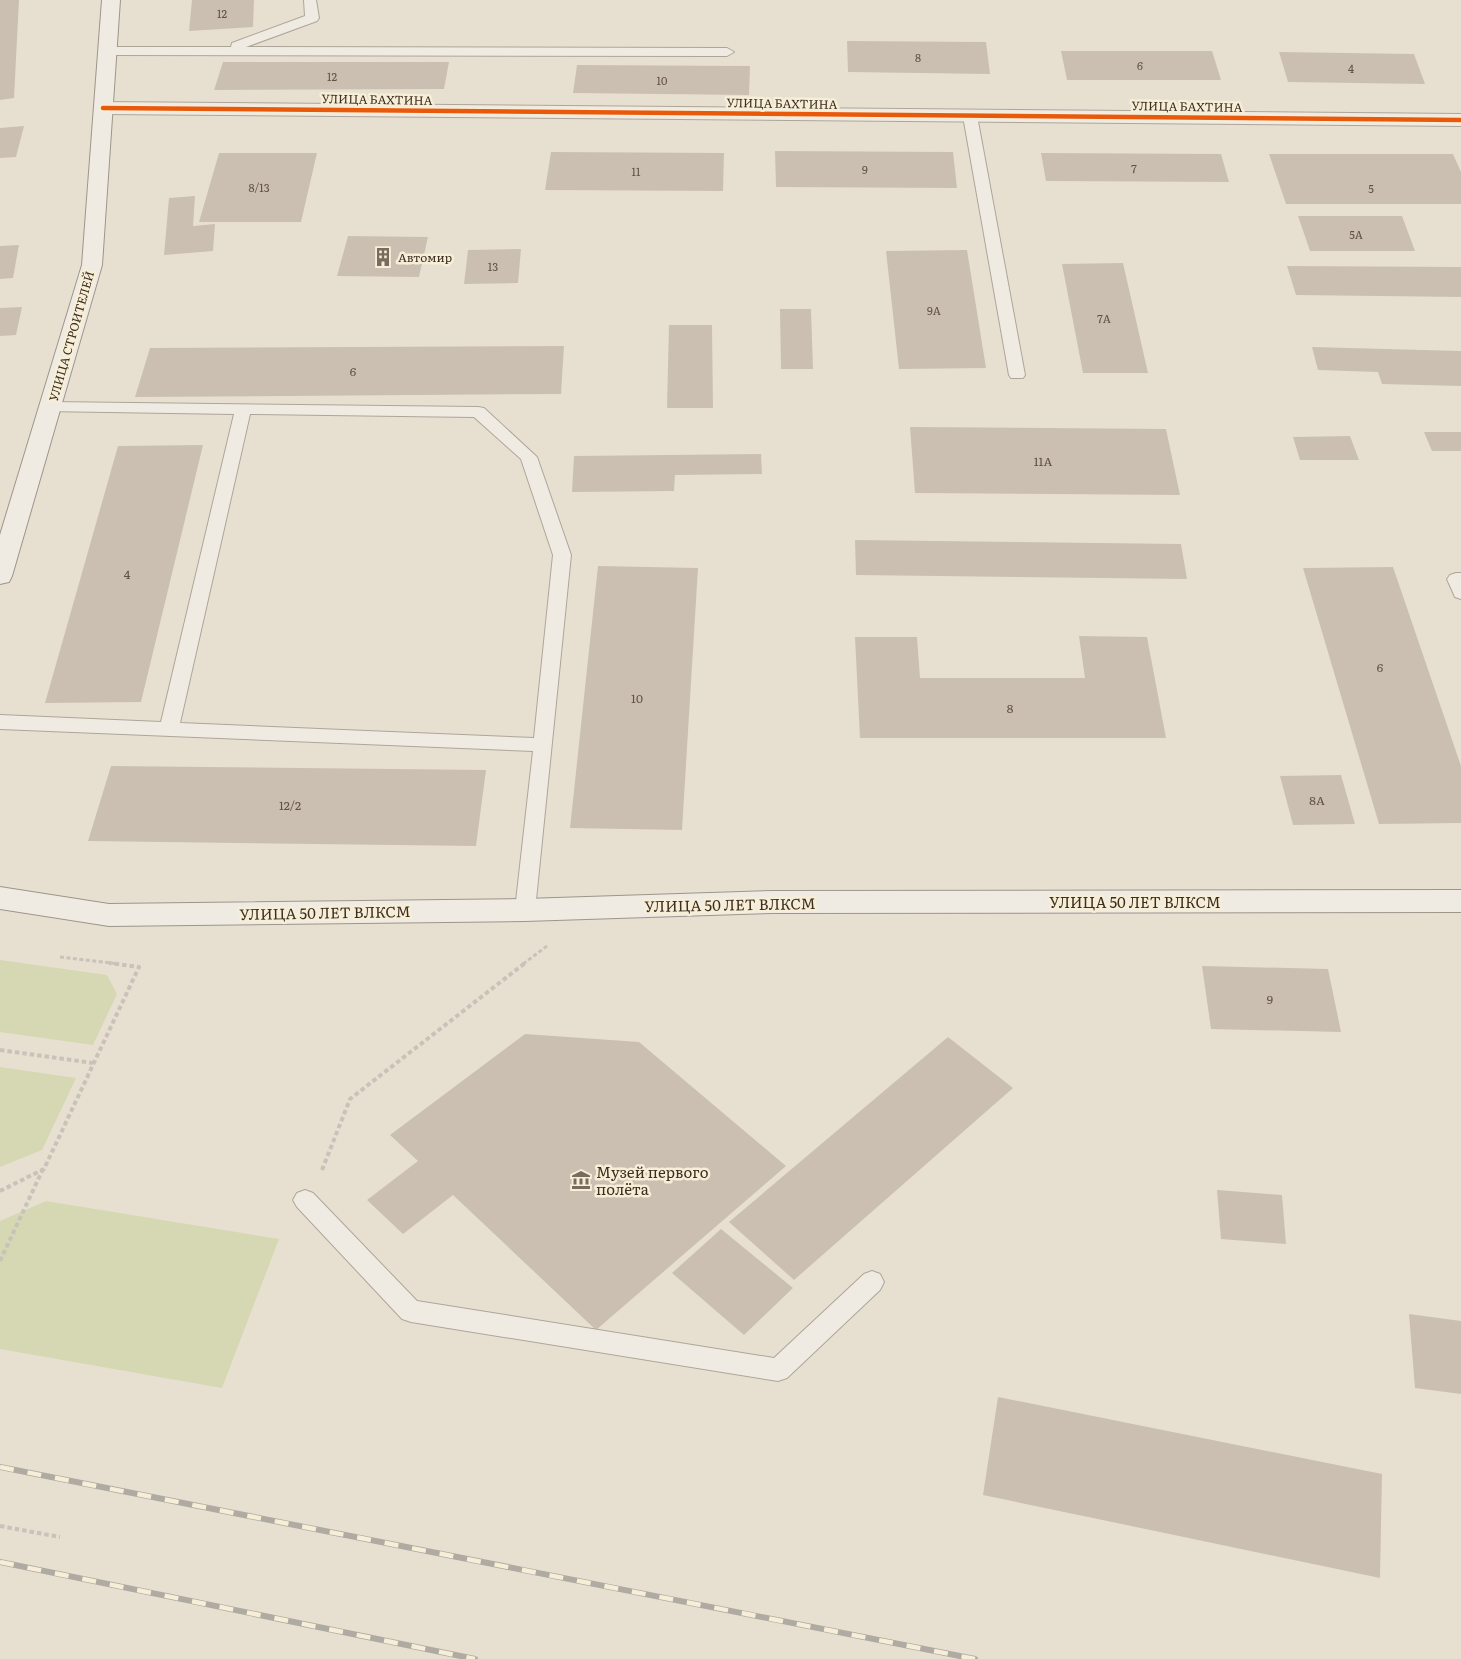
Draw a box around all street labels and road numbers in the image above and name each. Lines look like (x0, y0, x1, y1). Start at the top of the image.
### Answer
street label: УЛИЦА БАХТИНА (321, 89, 433, 109)
street label: УЛИЦА БАХТИНА (726, 93, 838, 113)
street label: УЛИЦА БАХТИНА (1131, 96, 1243, 116)
street label: УЛИЦА СТРОИТЕЛЕЙ (44, 269, 98, 403)
street label: УЛИЦА 50 ЛЕТ ВЛКСМ (1049, 890, 1221, 913)
street label: УЛИЦА 50 ЛЕТ ВЛКСМ (644, 891, 816, 917)
street label: УЛИЦА 50 ЛЕТ ВЛКСМ (239, 899, 411, 925)

